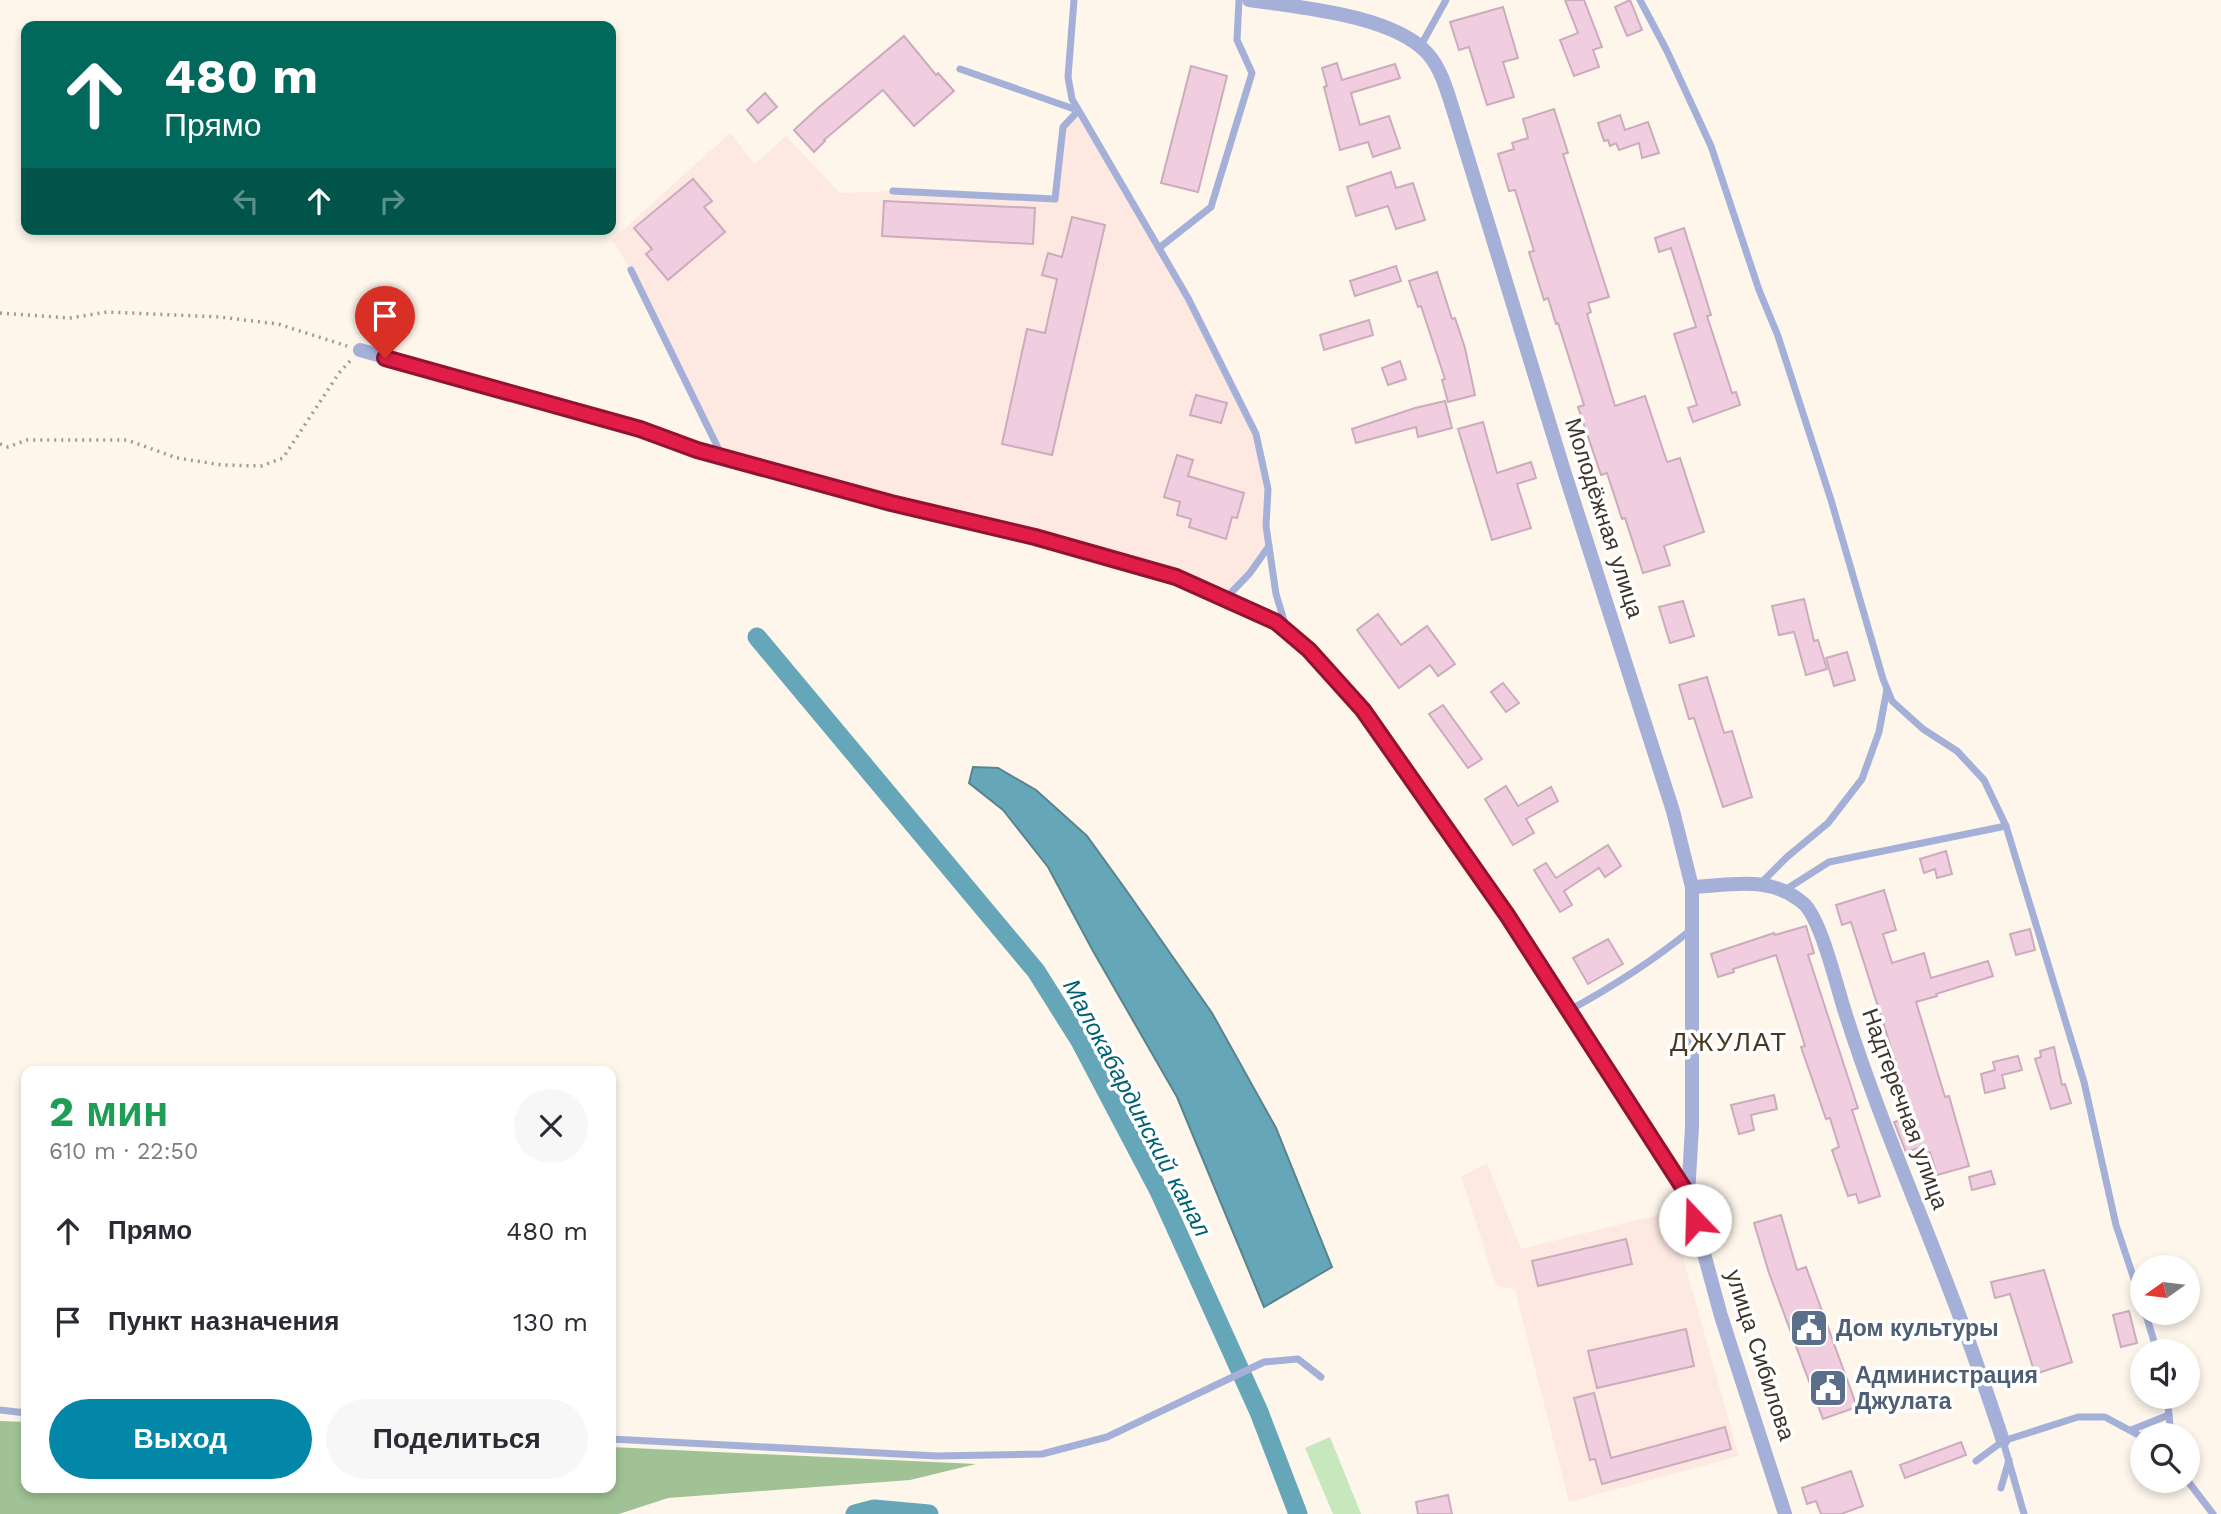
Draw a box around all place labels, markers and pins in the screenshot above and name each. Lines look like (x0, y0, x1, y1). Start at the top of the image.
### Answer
pin (355, 286, 415, 358)
public building icon: Дом культуры (1788, 1307, 1830, 1349)
place label: Дом культуры (1836, 1315, 1999, 1342)
place label: Администрация Джулата (1855, 1362, 2038, 1415)
public building icon: Администрация Джулата (1807, 1367, 1849, 1409)

